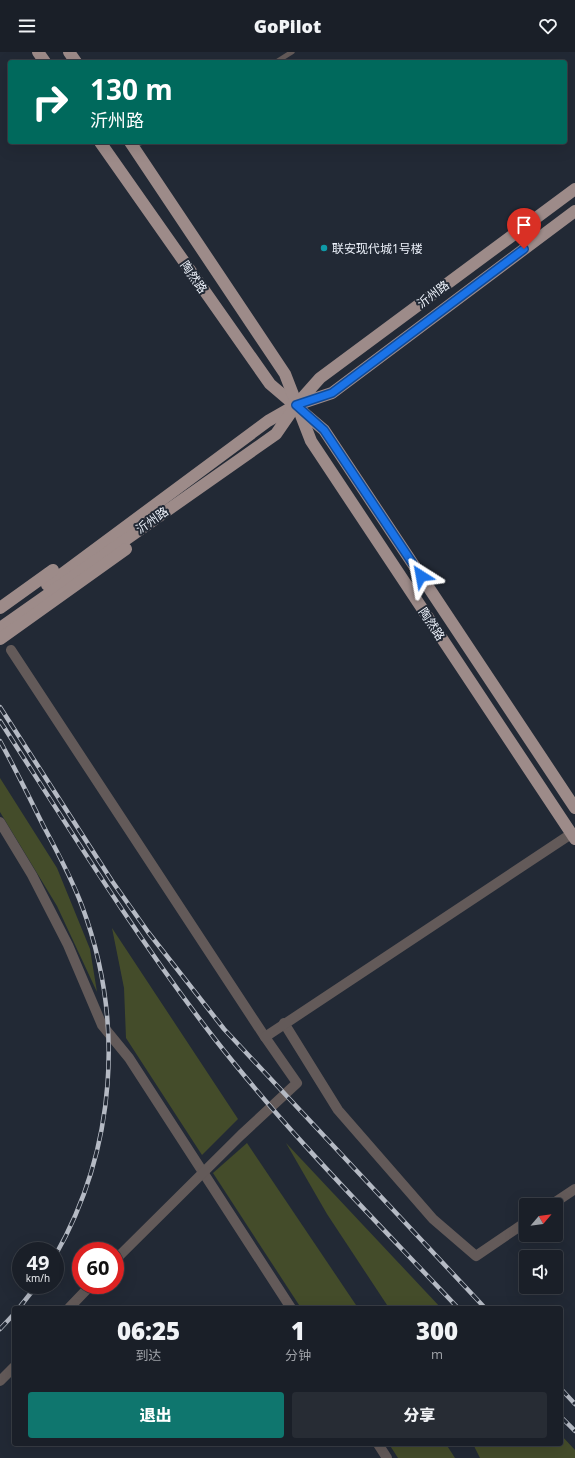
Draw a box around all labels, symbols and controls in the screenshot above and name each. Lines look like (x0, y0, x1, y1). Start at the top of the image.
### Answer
text: GoPilot (254, 14, 321, 38)
icon: menu (16, 15, 38, 37)
icon: heart (537, 15, 559, 37)
text: 130 m (90, 70, 173, 108)
icon: right (24, 76, 76, 128)
text: 沂州路 (90, 108, 144, 132)
pin (507, 208, 541, 249)
icon: arrive (513, 214, 535, 236)
place label: 联安现代城1号楼 (332, 240, 423, 257)
marker: 联安现代城1号楼 (319, 243, 329, 253)
street label: 陶然路 (177, 257, 211, 297)
street label: 沂州路 (414, 276, 452, 312)
street label: 沂州路 (132, 503, 172, 537)
position arrow (400, 555, 442, 597)
street label: 陶然路 (415, 604, 449, 644)
north arrow (519, 1198, 563, 1242)
map controls (519, 1198, 563, 1294)
speed limit sign: 60 (72, 1242, 124, 1294)
text: 49 (27, 1249, 49, 1276)
button: sound (519, 1250, 563, 1294)
text: km/h (26, 1271, 50, 1285)
text: 06:25 (117, 1314, 180, 1347)
text: 1 (291, 1314, 305, 1347)
text: 300 (416, 1314, 458, 1347)
text: m (431, 1345, 443, 1363)
text: 到达 (135, 1346, 161, 1364)
text: 分钟 (285, 1346, 311, 1364)
button: 退出 (28, 1392, 284, 1438)
button: 分享 (292, 1392, 547, 1438)

